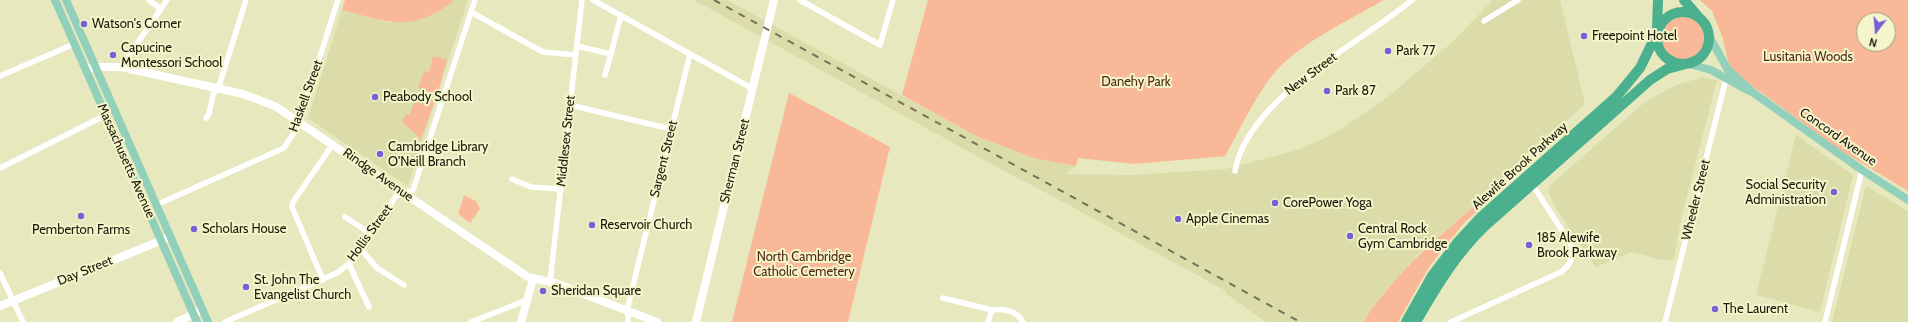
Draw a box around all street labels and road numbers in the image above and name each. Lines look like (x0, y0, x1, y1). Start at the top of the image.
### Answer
street label: New Street (1282, 49, 1340, 99)
street label: Haskell Street (286, 58, 326, 134)
street label: Middlesex Street (553, 95, 579, 187)
street label: Massachusetts Avenue (94, 101, 158, 221)
street label: Concord Avenue (1796, 105, 1880, 169)
street label: Sherman Street (717, 117, 753, 205)
street label: Sargent Street (647, 119, 681, 199)
street label: Alewife Brook Parkway (1469, 119, 1571, 213)
street label: Rindge Avenue (340, 145, 416, 205)
street label: Wheeler Street (1678, 158, 1714, 242)
street label: Hollis Street (344, 201, 396, 265)
street label: Day Street (55, 253, 115, 289)

